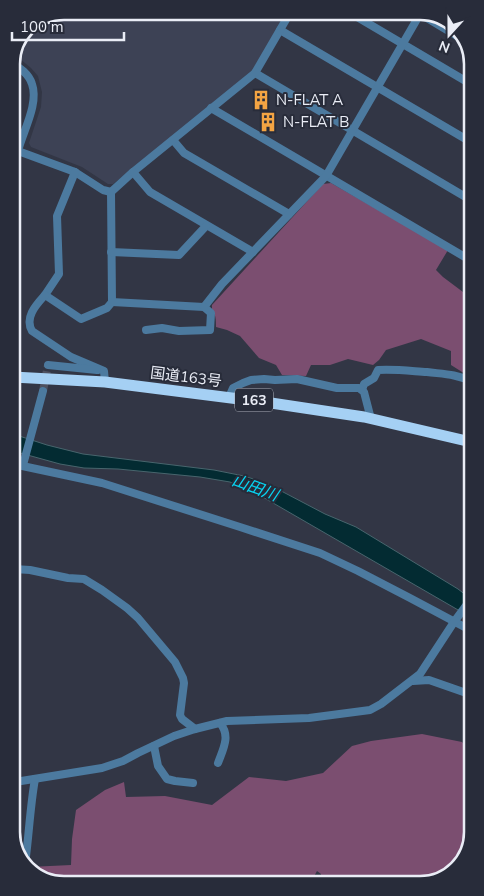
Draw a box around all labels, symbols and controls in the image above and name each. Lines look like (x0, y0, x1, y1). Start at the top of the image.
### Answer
scale bar (12, 10, 125, 42)
north arrow (424, 10, 474, 60)
text: 100 m (20, 17, 64, 37)
text: N (436, 36, 453, 57)
building icon: N-FLAT A (250, 89, 272, 111)
place label: N-FLAT A (276, 90, 343, 110)
building icon: N-FLAT B (257, 111, 279, 133)
place label: N-FLAT B (283, 112, 349, 132)
street label: 国道163号 (149, 363, 223, 391)
road number: 163 (235, 388, 273, 412)
water label: 山田川 (229, 469, 283, 507)

